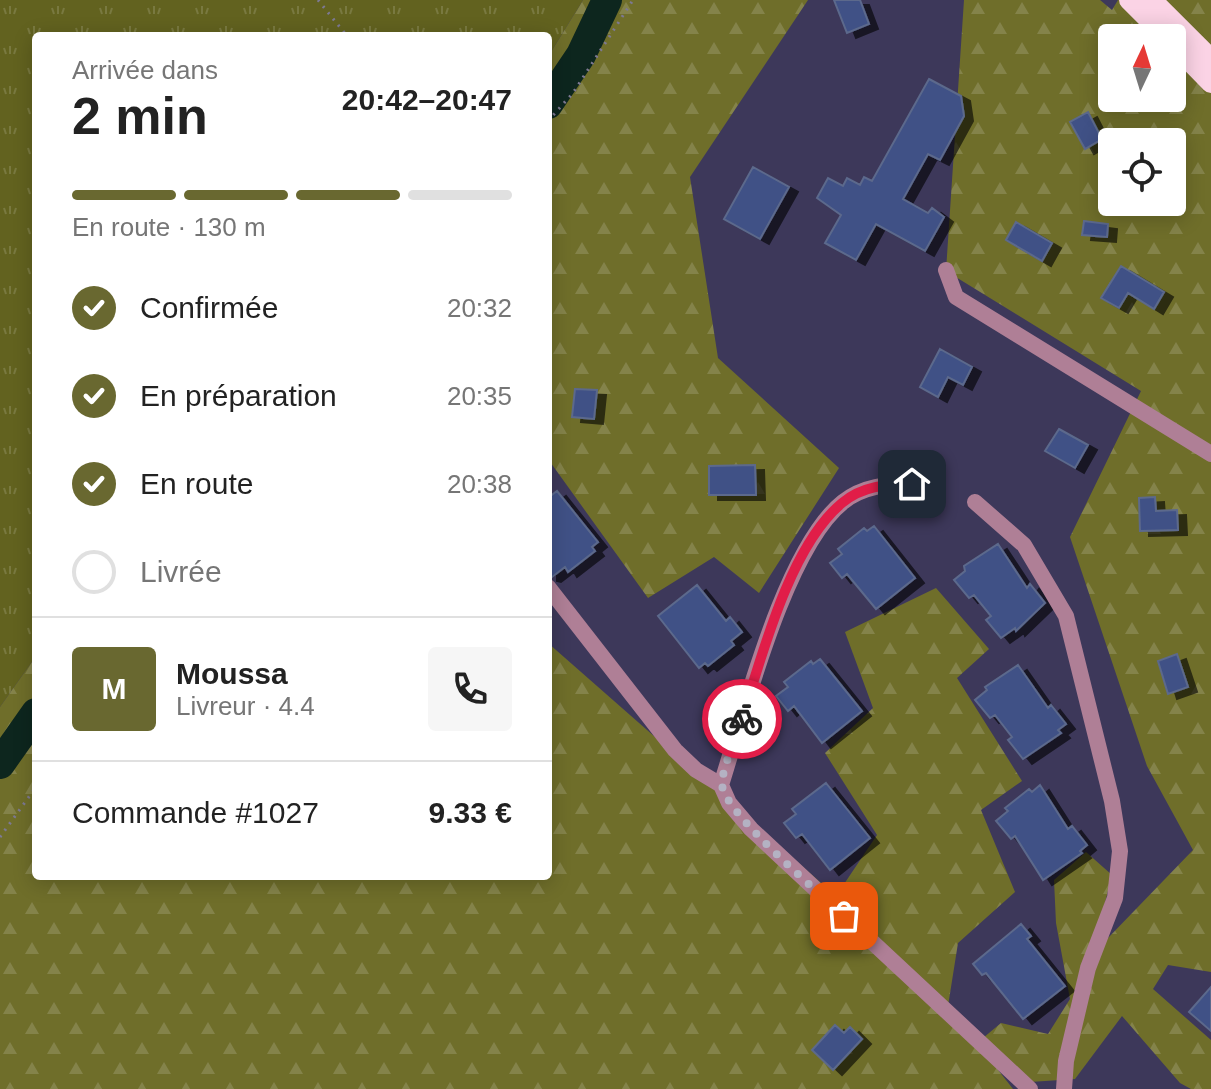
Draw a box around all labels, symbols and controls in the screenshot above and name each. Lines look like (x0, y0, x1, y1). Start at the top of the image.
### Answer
north arrow (1098, 24, 1186, 112)
map controls (1098, 24, 1186, 216)
text: Arrivée dans (72, 55, 218, 85)
text: 20:42–20:47 (342, 83, 512, 116)
text: 2 min (72, 87, 208, 145)
button: locate (1098, 128, 1186, 216)
text: En route · 130 m (72, 212, 266, 242)
icon: check (72, 286, 116, 330)
text: Confirmée (140, 291, 278, 324)
text: 20:32 (447, 293, 512, 323)
icon: check (72, 374, 116, 418)
text: En préparation (140, 379, 337, 412)
text: 20:35 (447, 381, 512, 411)
pin (878, 450, 946, 518)
icon: check (72, 462, 116, 506)
icon: home (890, 462, 934, 506)
text: En route (140, 467, 253, 500)
text: 20:38 (447, 469, 512, 499)
text: Livrée (140, 555, 222, 588)
button: phone (428, 647, 512, 731)
text: Moussa (176, 657, 288, 690)
text: M (102, 672, 127, 705)
courier (702, 679, 782, 759)
text: Livreur · 4.4 (176, 691, 315, 721)
icon: bike (720, 697, 764, 741)
text: Commande #1027 (72, 796, 319, 829)
text: 9.33 € (429, 796, 512, 829)
pin (810, 882, 878, 950)
icon: bag (822, 894, 866, 938)

